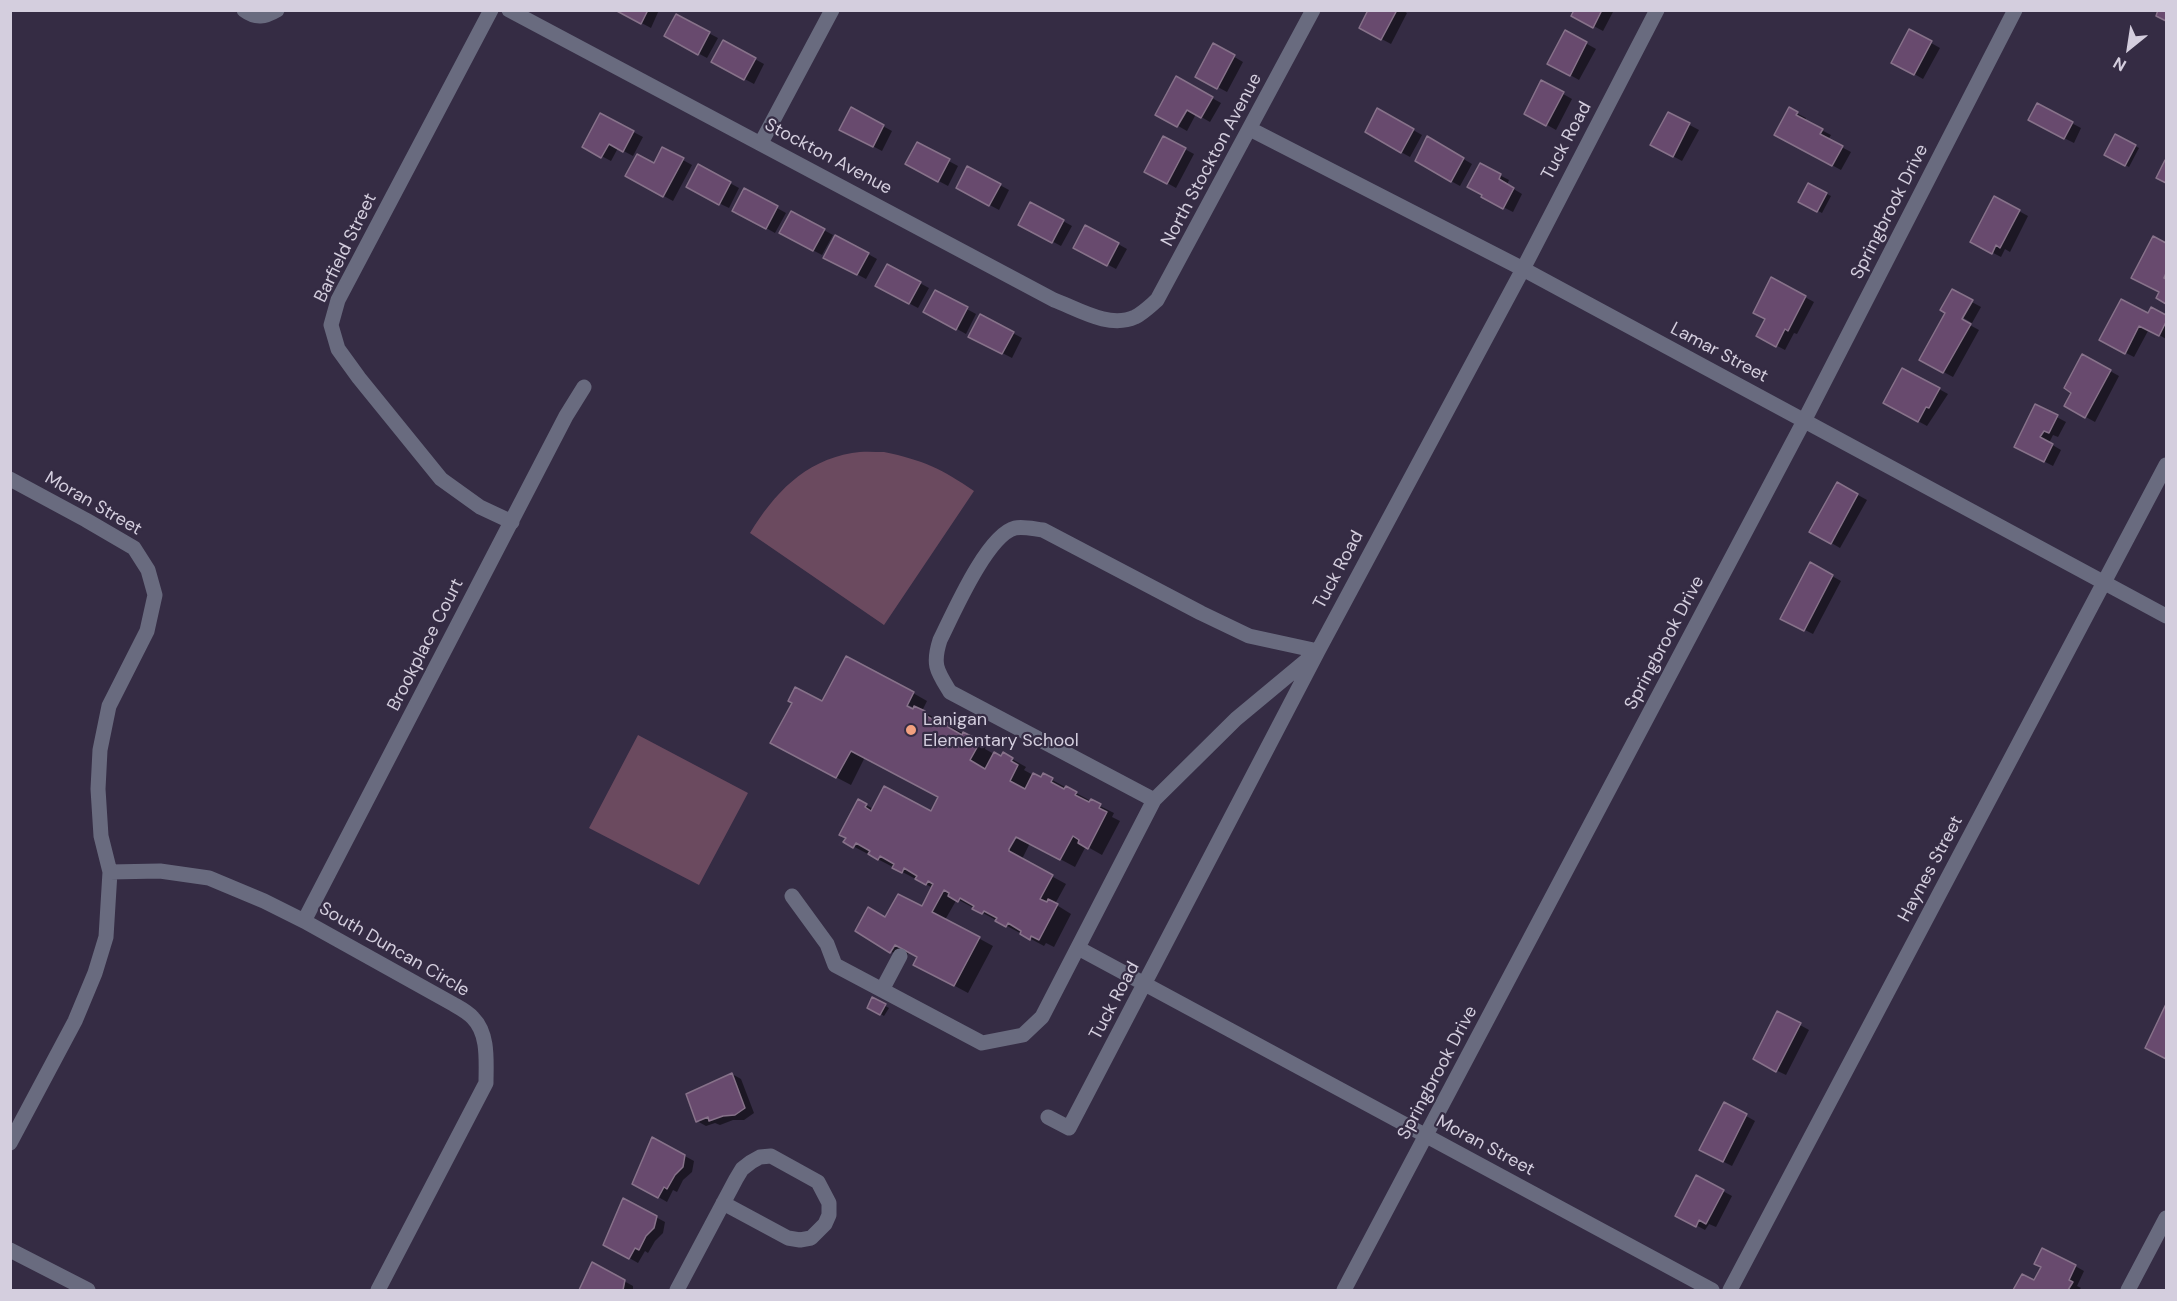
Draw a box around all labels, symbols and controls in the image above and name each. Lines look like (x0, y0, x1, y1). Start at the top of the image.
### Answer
north arrow (2099, 18, 2159, 78)
text: N (2109, 52, 2130, 76)
street label: North Stockton Avenue (1157, 70, 1267, 250)
street label: Tuck Road (1537, 98, 1597, 184)
street label: Stockton Avenue (761, 114, 895, 200)
street label: Springbrook Drive (1847, 141, 1933, 283)
street label: Barfield Street (310, 190, 382, 306)
street label: Lamar Street (1666, 318, 1772, 388)
street label: Moran Street (41, 468, 145, 540)
street label: Tuck Road (1309, 527, 1369, 613)
street label: Springbrook Drive (1621, 572, 1709, 714)
street label: Brookplace Court (383, 575, 469, 715)
place label: Lanigan Elementary School (923, 709, 1079, 752)
marker: Lanigan Elementary School (904, 723, 918, 737)
street label: Haynes Street (1894, 812, 1968, 926)
street label: South Duncan Circle (315, 898, 473, 1002)
street label: Tuck Road (1085, 958, 1145, 1044)
street label: Springbrook Drive (1394, 1002, 1482, 1144)
street label: Moran Street (1432, 1111, 1538, 1181)

